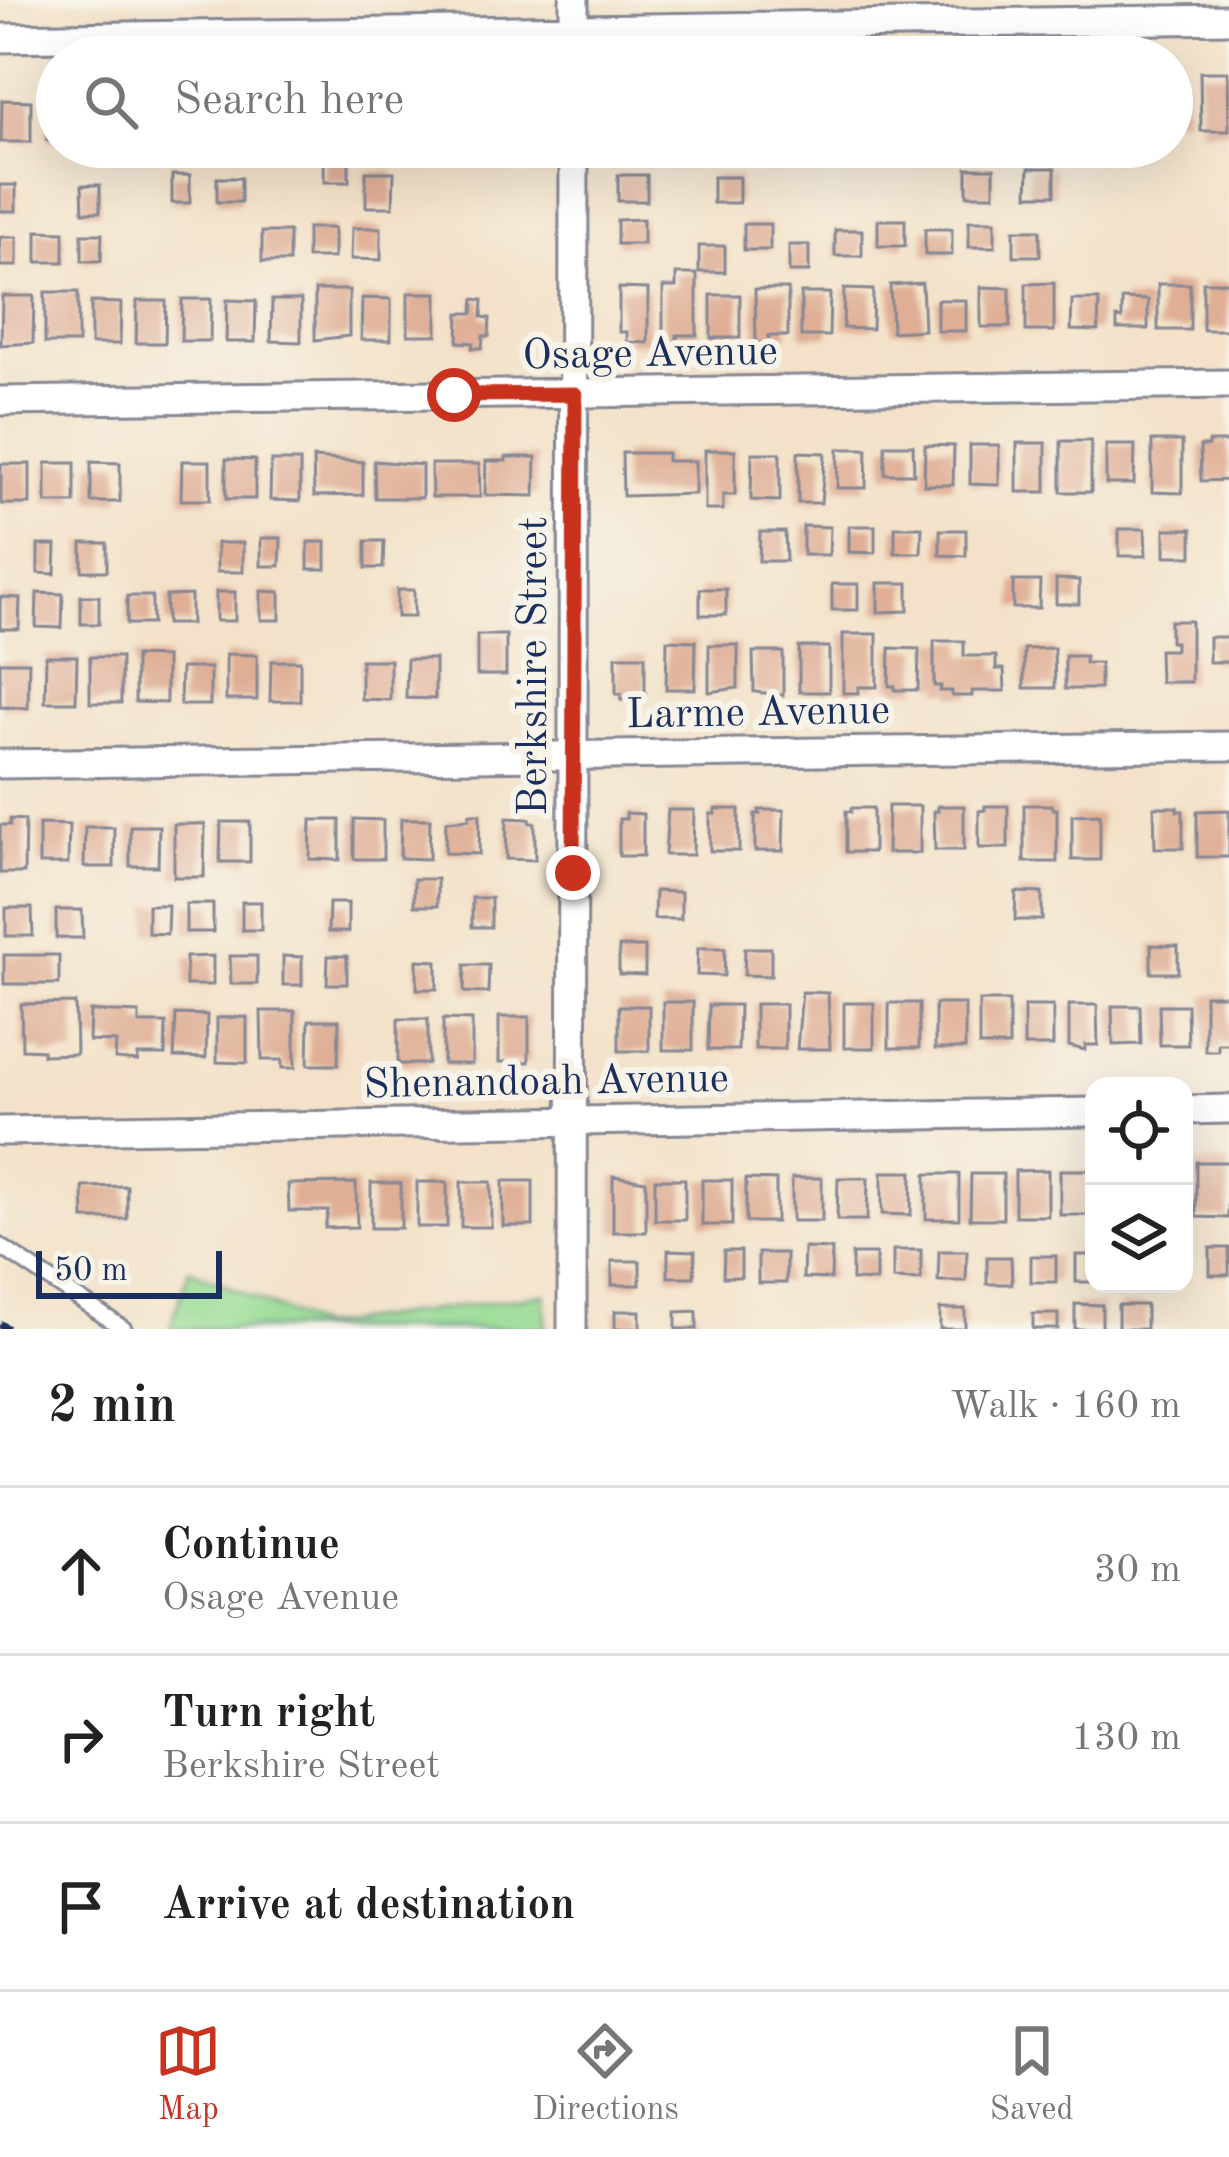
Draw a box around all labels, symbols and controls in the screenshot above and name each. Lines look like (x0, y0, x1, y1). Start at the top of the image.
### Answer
search box (36, 36, 1193, 168)
icon: search (78, 69, 144, 135)
text: Search here (174, 79, 404, 124)
street label: Osage Avenue (522, 332, 778, 378)
route start (427, 368, 481, 422)
street label: Berkshire Street (514, 516, 556, 816)
street label: Larme Avenue (626, 691, 890, 737)
route end (546, 846, 600, 900)
street label: Shenandoah Avenue (363, 1059, 729, 1107)
map controls (1085, 1077, 1193, 1293)
button: locate (1085, 1077, 1193, 1185)
button: layers (1085, 1185, 1193, 1293)
scale bar (36, 1245, 222, 1298)
text: 50 m (54, 1255, 128, 1288)
text: 2 min (48, 1382, 176, 1433)
text: Walk · 160 m (950, 1387, 1181, 1426)
text: Continue (162, 1524, 340, 1569)
icon: ahead (48, 1538, 114, 1604)
text: 30 m (1094, 1551, 1181, 1590)
text: Osage Avenue (162, 1579, 399, 1618)
text: Turn right (162, 1692, 375, 1737)
icon: right (48, 1706, 114, 1772)
text: 130 m (1071, 1719, 1181, 1758)
text: Berkshire Street (162, 1747, 440, 1786)
icon: arrive (48, 1874, 114, 1940)
text: Arrive at destination (162, 1884, 575, 1929)
tab: Map (155, 2018, 221, 2131)
tab: Directions (532, 2018, 679, 2131)
tab: Saved (990, 2018, 1074, 2131)

